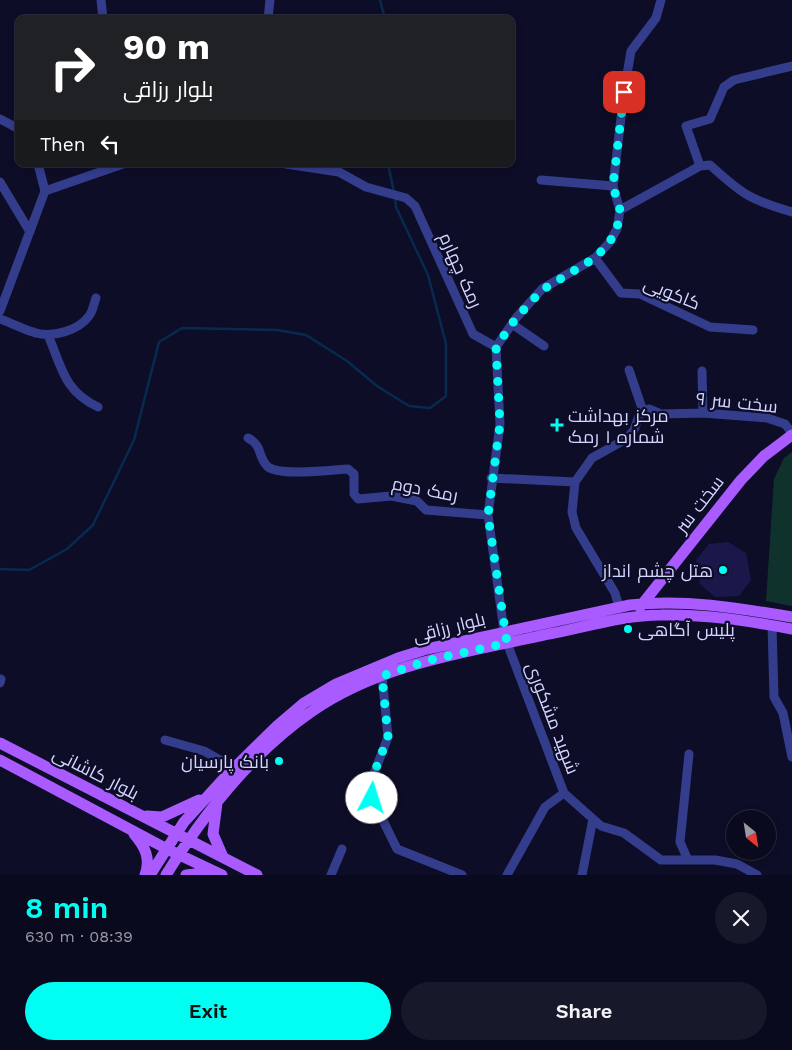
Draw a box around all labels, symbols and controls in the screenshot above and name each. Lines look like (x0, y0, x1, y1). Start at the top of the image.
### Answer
text: 90 m (123, 26, 210, 68)
icon: right (40, 35, 105, 100)
pin (603, 71, 645, 113)
text: بلوار رزاقی (123, 77, 213, 102)
icon: arrive (610, 78, 638, 106)
icon: left (96, 130, 124, 158)
text: Then (40, 133, 86, 156)
street label: رمک چهارم (433, 229, 487, 312)
street label: کاکویی (640, 272, 703, 315)
street label: سخت سر ۹ (695, 387, 779, 418)
place label: مرکز بهداشت شماره ۱ رمک (568, 405, 669, 448)
marker: مرکز بهداشت شماره ۱ رمک (550, 418, 564, 432)
street label: سخت سر (670, 471, 729, 538)
street label: رمک دوم (390, 472, 460, 508)
place label: هتل چشم انداز (601, 560, 713, 583)
marker: هتل چشم انداز (717, 564, 729, 576)
street label: بلوار رزاقی (411, 608, 488, 647)
place label: پلیس آگاهی (638, 619, 735, 642)
marker: پلیس آگاهی (622, 623, 634, 635)
street label: شهید مشکوری (521, 659, 584, 777)
street label: بلوار کاشانی (49, 742, 143, 805)
place label: بانک پارسیان (181, 751, 269, 774)
marker: بانک پارسیان (273, 755, 285, 767)
position arrow (345, 771, 397, 823)
north arrow (726, 810, 776, 860)
map controls (726, 810, 776, 860)
text: 8 min (25, 890, 108, 925)
button: close (715, 892, 767, 944)
text: 630 m · 08:39 (25, 927, 133, 946)
button: Exit (25, 982, 391, 1040)
button: Share (401, 982, 767, 1040)

